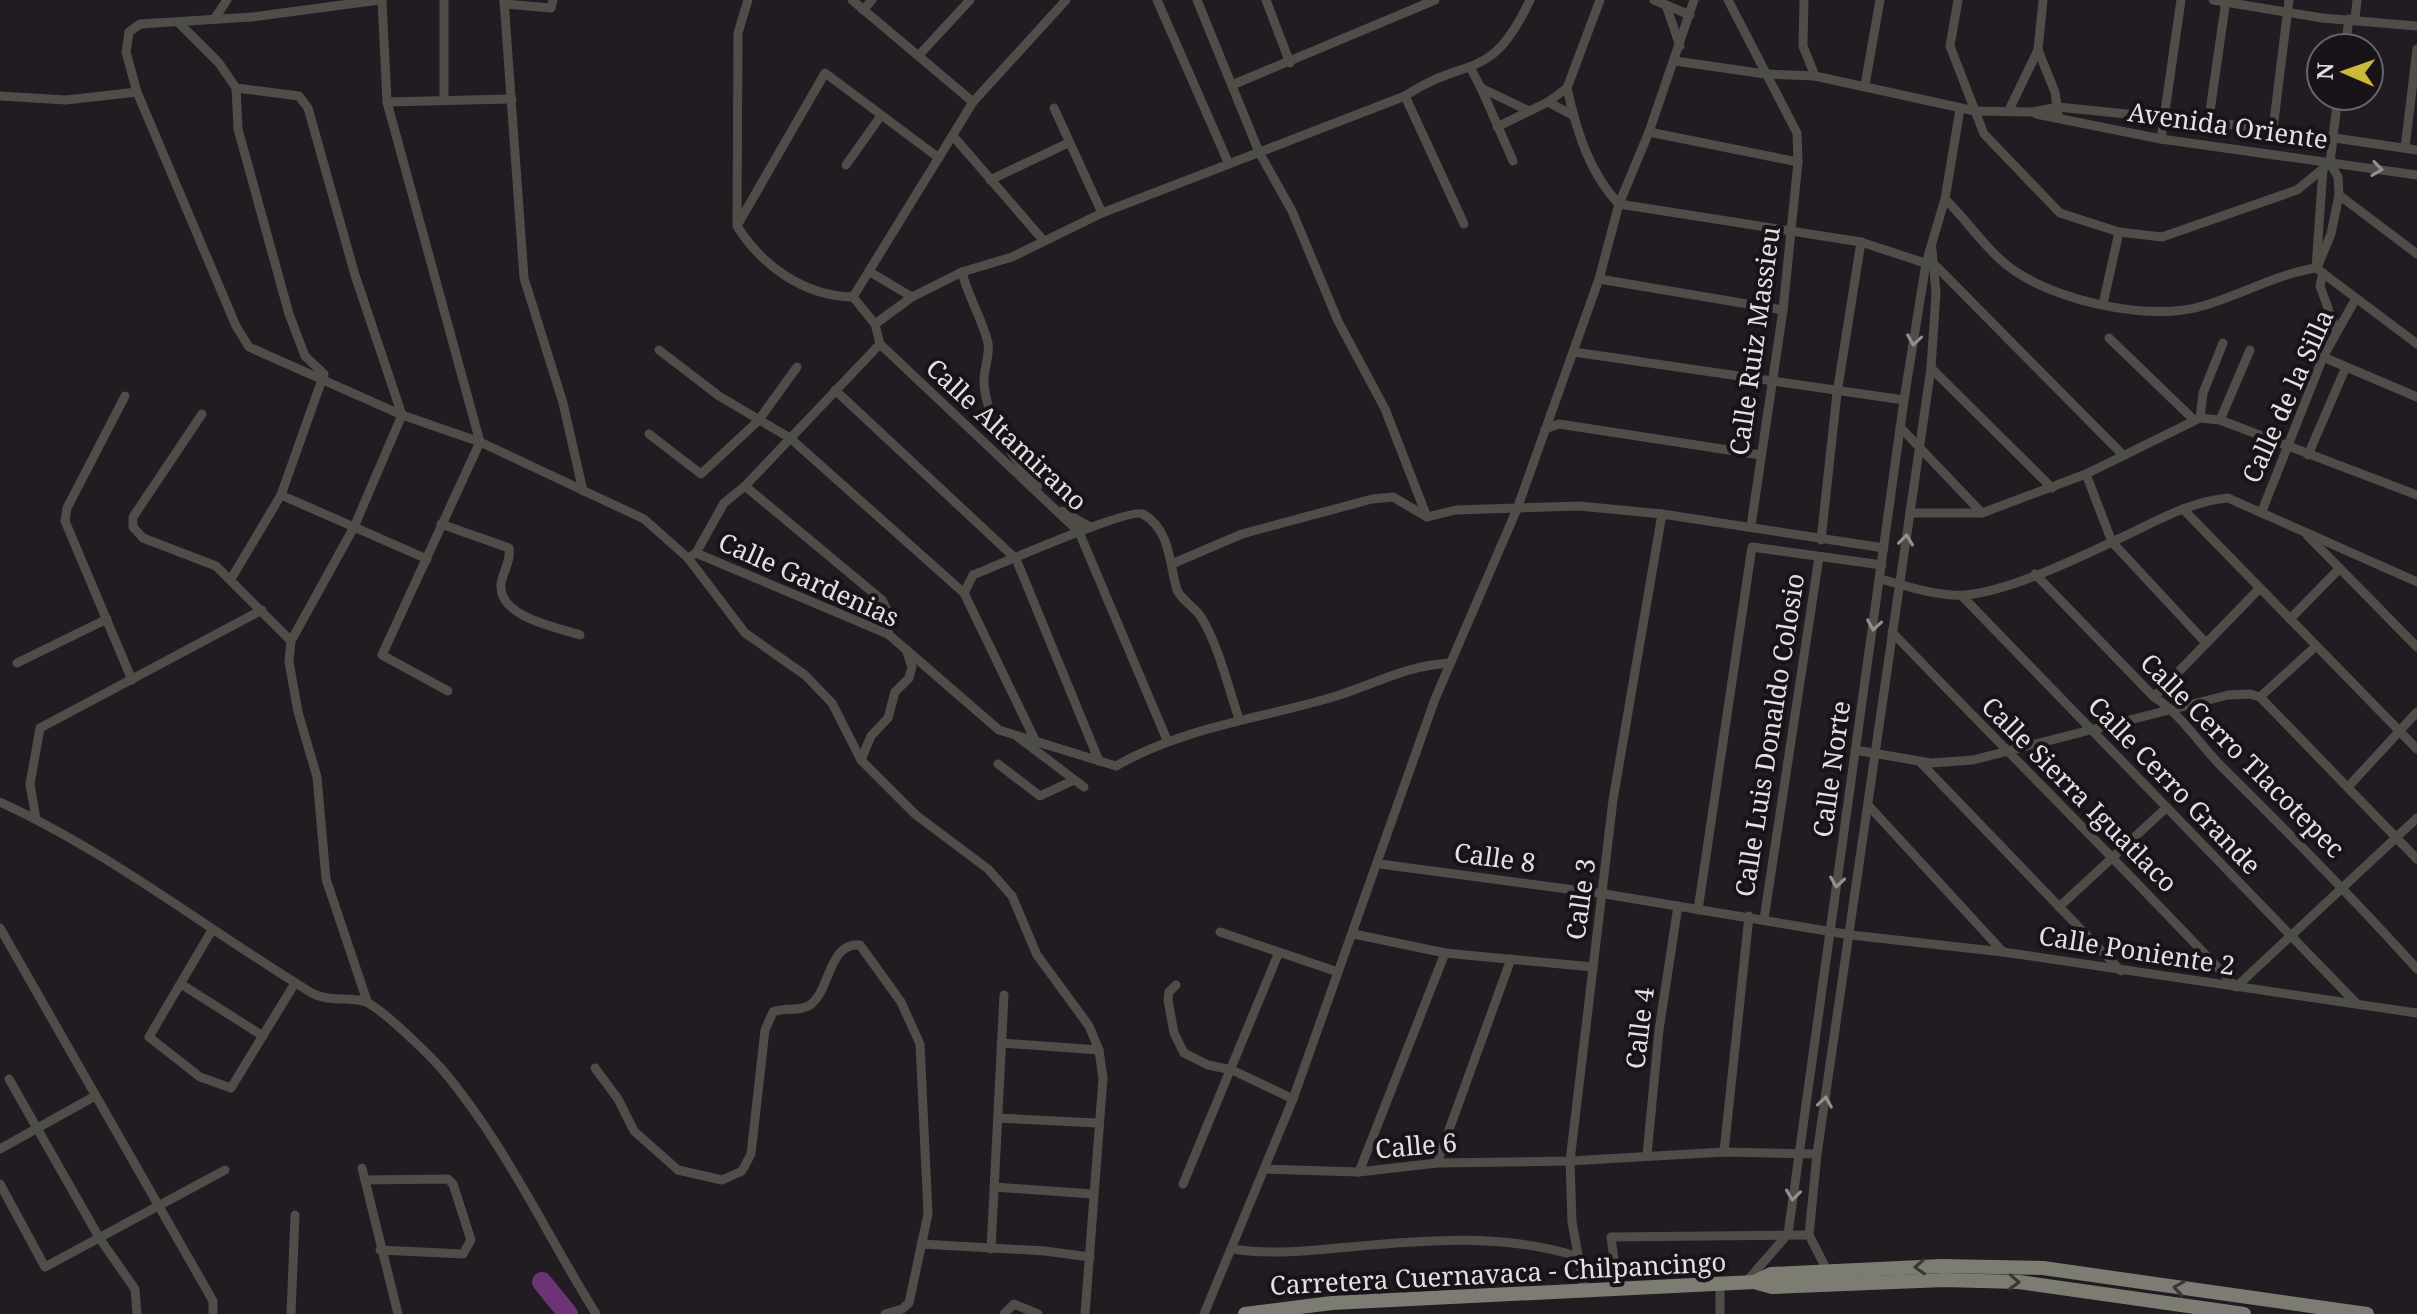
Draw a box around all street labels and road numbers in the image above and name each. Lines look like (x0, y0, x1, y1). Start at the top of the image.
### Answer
street label: Avenida Oriente (2126, 93, 2330, 157)
street label: Calle Ruiz Massieu (1720, 224, 1788, 458)
street label: Calle de la Silla (2233, 303, 2341, 489)
street label: Calle Altamirano (918, 350, 1096, 518)
street label: Calle Gardenias (713, 523, 905, 635)
street label: Calle Luis Donaldo Colosio (1726, 571, 1812, 899)
street label: Calle Cerro Tlacotepec (2133, 645, 2353, 865)
street label: Calle Sierra Iguatlaco (1974, 688, 2186, 900)
street label: Calle Cerro Grande (2080, 688, 2270, 882)
street label: Calle Norte (1804, 698, 1858, 840)
street label: Calle 8 (1452, 833, 1538, 881)
street label: Calle 3 (1556, 856, 1604, 942)
street label: Calle Poniente 2 (2036, 917, 2238, 983)
street label: Calle 4 (1616, 985, 1662, 1071)
street label: Calle 6 (1374, 1123, 1458, 1167)
street label: Carretera Cuernavaca - Chilpancingo (1269, 1243, 1727, 1303)

